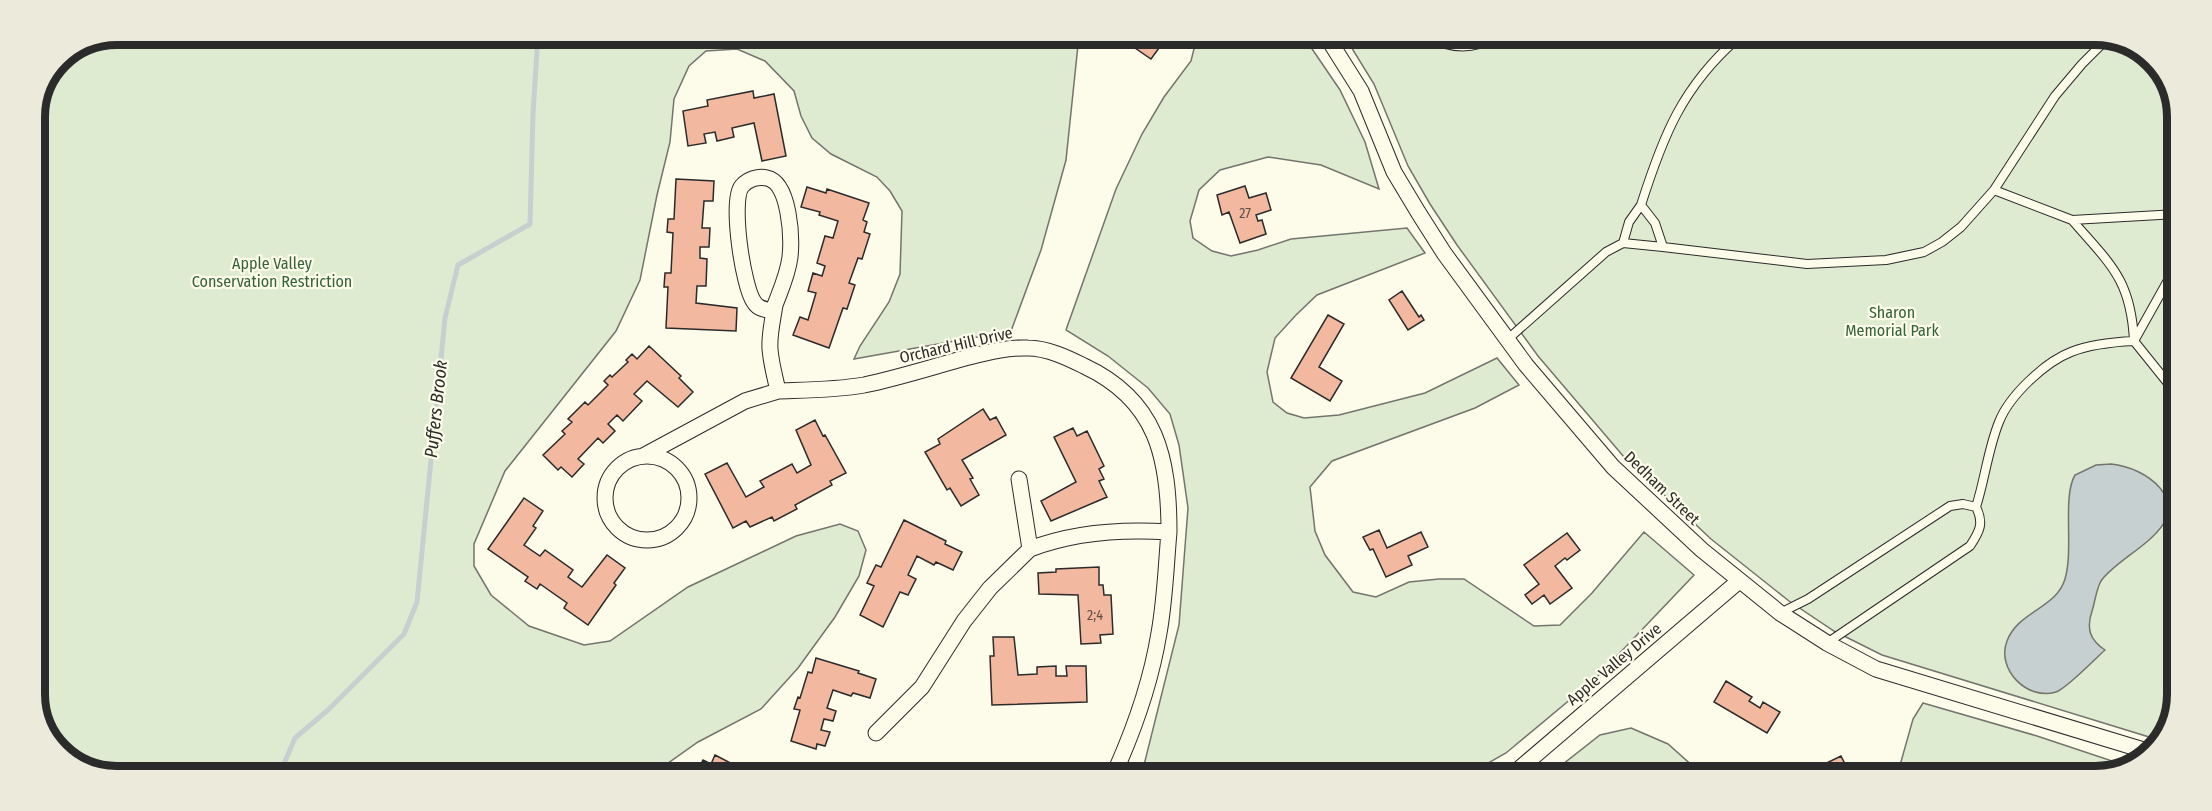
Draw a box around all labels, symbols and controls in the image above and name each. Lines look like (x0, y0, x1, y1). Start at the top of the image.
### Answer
house number: 27 (1239, 205, 1251, 222)
park label: Apple Valley Conservation Restriction (192, 254, 352, 291)
park label: Sharon Memorial Park (1845, 303, 1939, 340)
street label: Orchard Hill Drive (898, 323, 1015, 367)
water label: Puffers Brook (420, 359, 452, 459)
street label: Dedham Street (1620, 447, 1704, 529)
house number: 2;4 (1087, 607, 1103, 624)
street label: Apple Valley Drive (1563, 619, 1665, 709)

